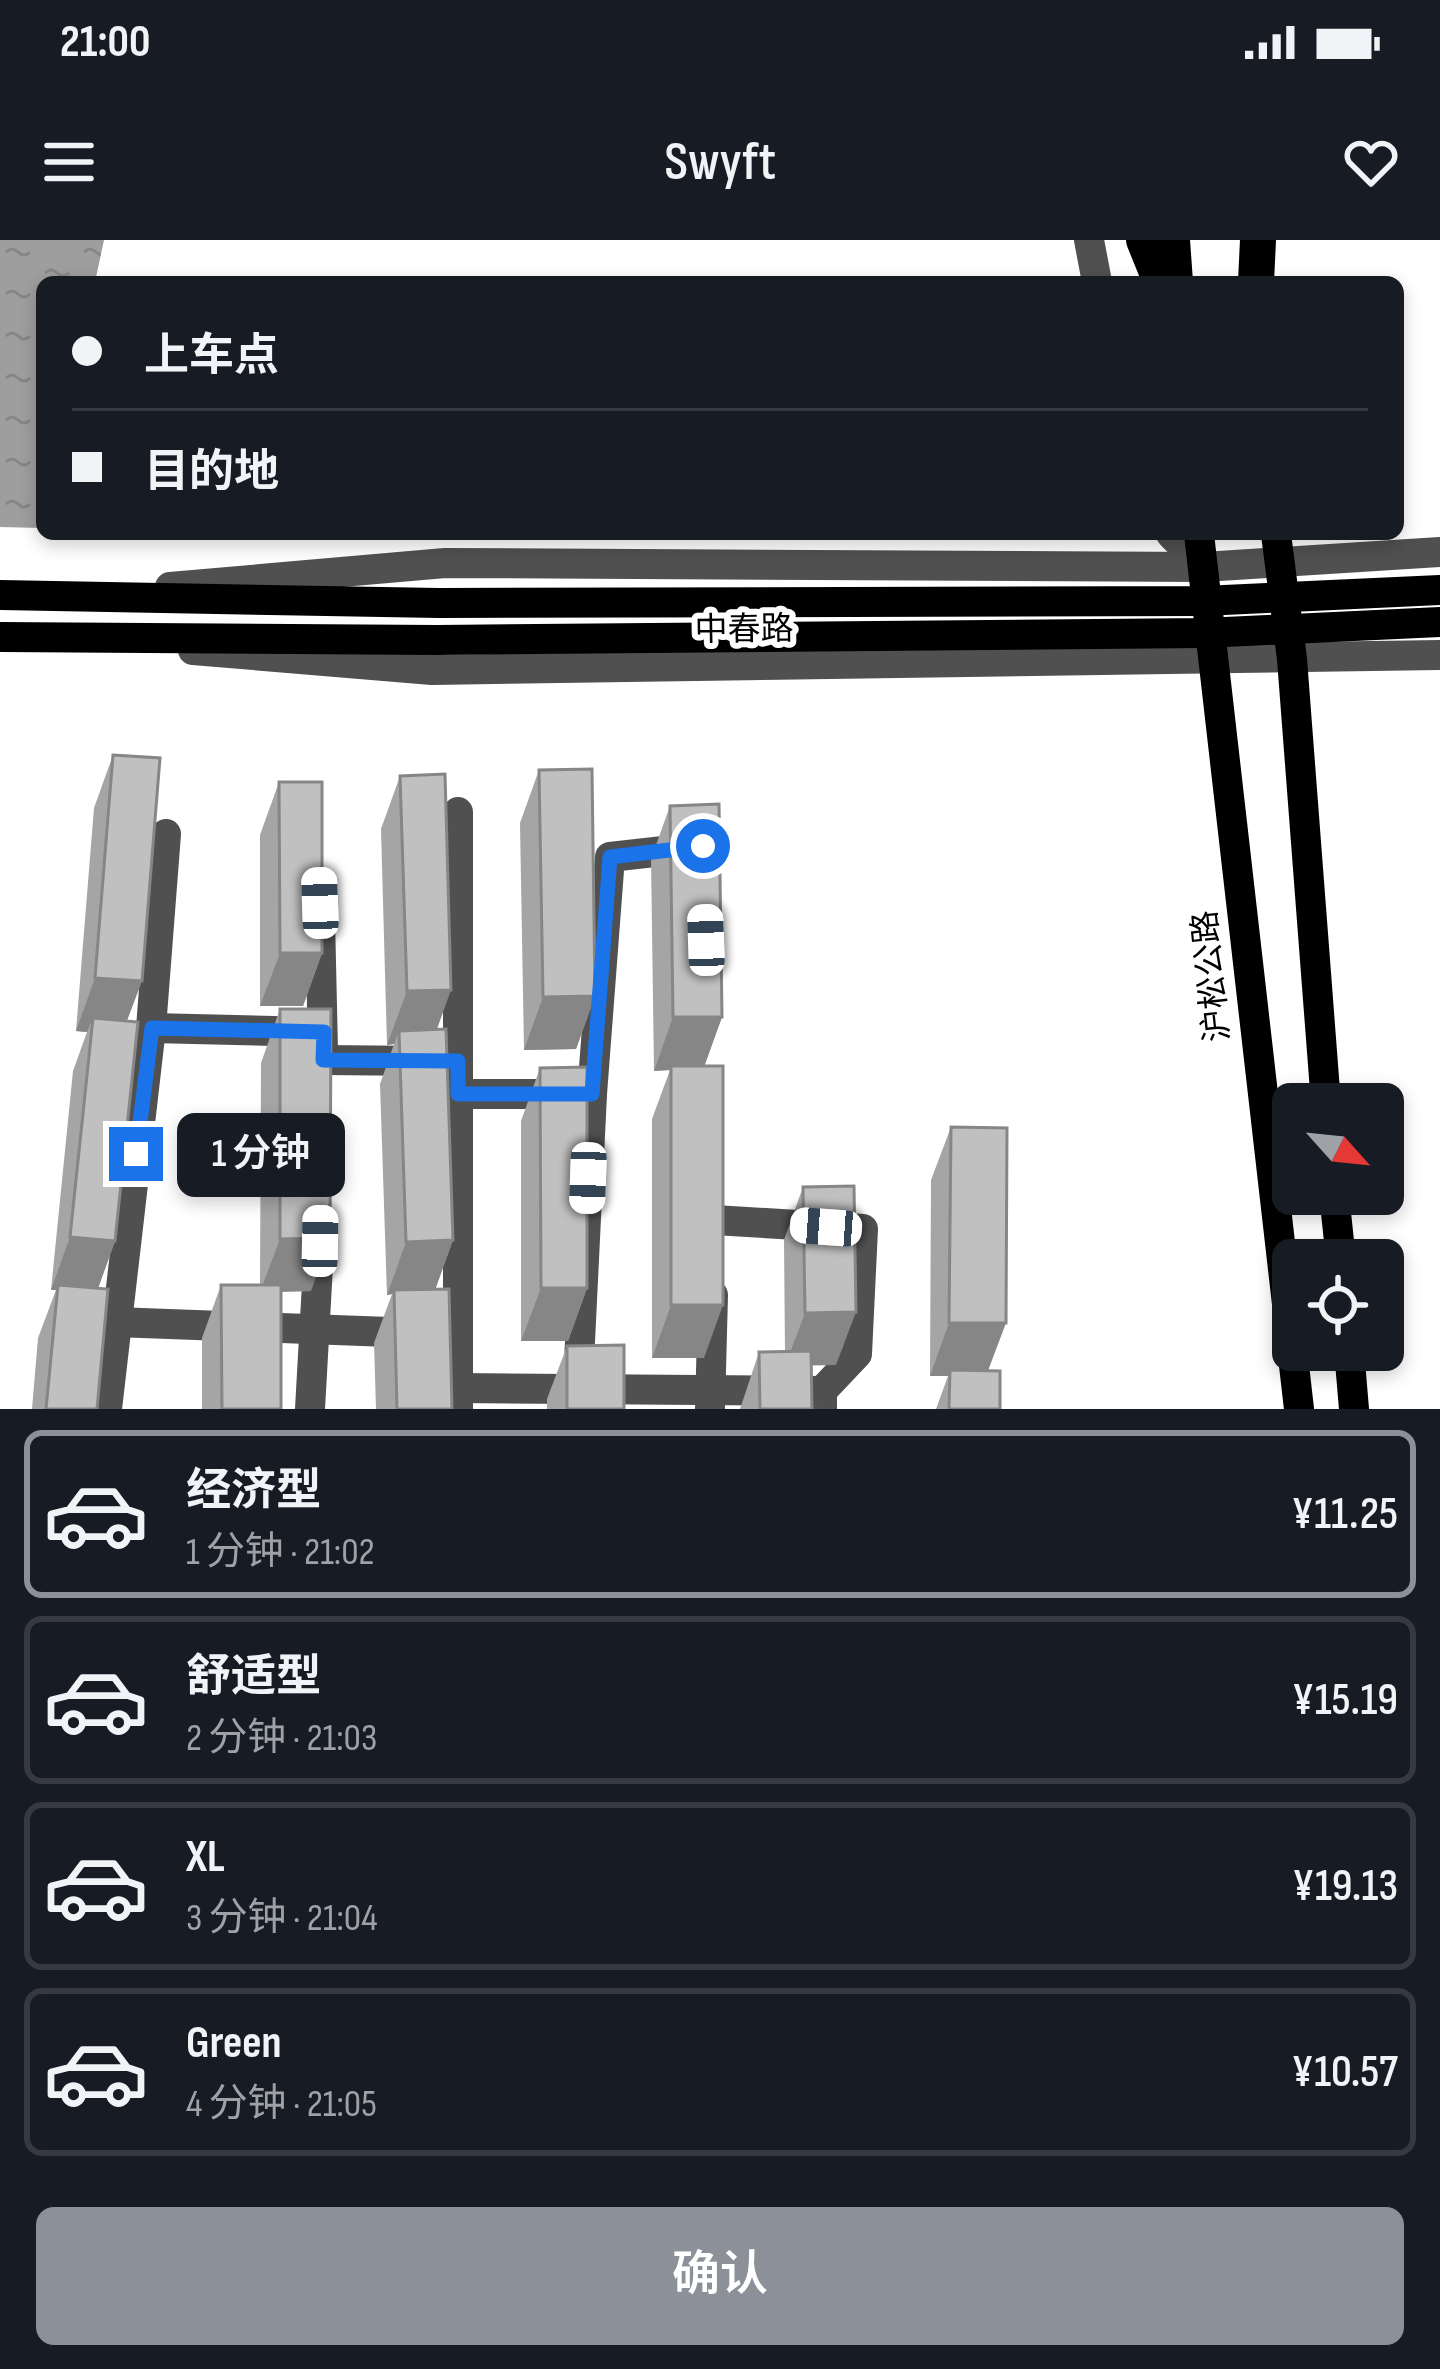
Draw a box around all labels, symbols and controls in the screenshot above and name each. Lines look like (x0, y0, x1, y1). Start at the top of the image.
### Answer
text: 21:00 (60, 15, 150, 70)
icon: menu (36, 129, 102, 195)
icon: heart (1338, 129, 1404, 195)
text: Swyft (664, 130, 776, 195)
text: 上车点 (144, 329, 279, 384)
text: 目的地 (144, 445, 279, 500)
street label: 中春路 (694, 609, 794, 651)
route start (676, 819, 730, 873)
car (301, 866, 339, 940)
car (687, 903, 725, 977)
street label: 沪松公路 (1185, 908, 1239, 1044)
north arrow (1272, 1083, 1404, 1215)
map controls (1272, 1083, 1404, 1371)
callout: 1 分钟 (178, 1112, 346, 1196)
route end (109, 1127, 163, 1181)
text: 1 分钟 (212, 1131, 310, 1178)
car (569, 1141, 607, 1215)
car (301, 1205, 339, 1277)
car (789, 1207, 863, 1247)
button: locate (1272, 1239, 1404, 1371)
icon: car (42, 1460, 150, 1568)
text: 经济型 (186, 1464, 321, 1519)
text: ¥11.25 (1291, 1487, 1398, 1542)
text: 1 分钟 · 21:02 (186, 1529, 375, 1576)
icon: car (42, 1646, 150, 1754)
text: 舒适型 (186, 1650, 321, 1705)
text: ¥15.19 (1292, 1673, 1398, 1728)
text: 2 分钟 · 21:03 (186, 1715, 377, 1762)
text: XL (186, 1830, 225, 1885)
icon: car (42, 1832, 150, 1940)
text: ¥19.13 (1292, 1859, 1398, 1914)
text: 3 分钟 · 21:04 (186, 1895, 378, 1942)
text: Green (186, 2016, 282, 2071)
icon: car (42, 2018, 150, 2126)
text: ¥10.57 (1291, 2045, 1398, 2100)
text: 4 分钟 · 21:05 (186, 2081, 377, 2128)
button: 确认 (36, 2207, 1404, 2345)

